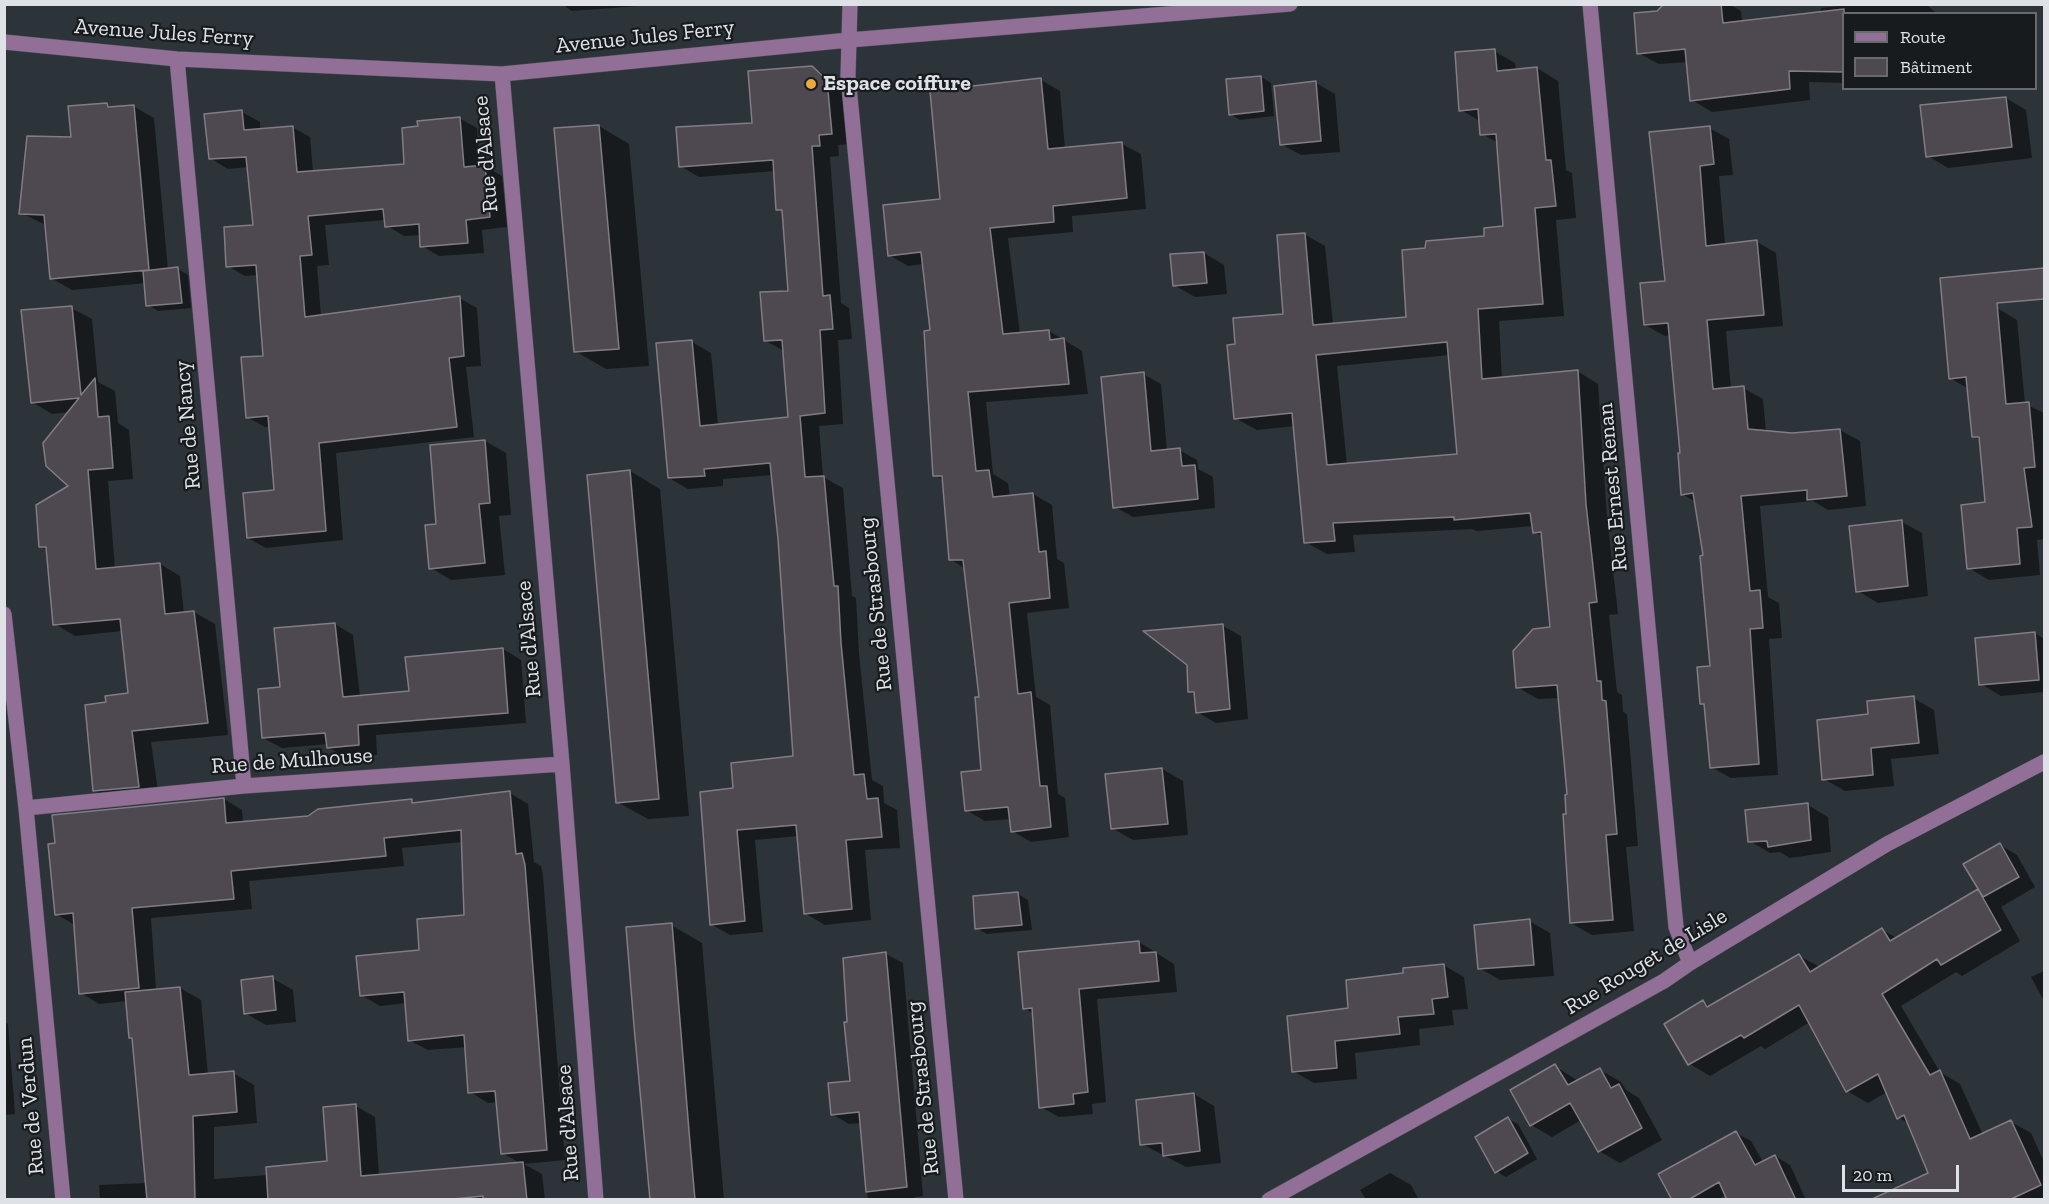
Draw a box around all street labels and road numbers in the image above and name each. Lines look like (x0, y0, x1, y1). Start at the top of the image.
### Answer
street label: Avenue Jules Ferry (74, 14, 254, 52)
street label: Avenue Jules Ferry (554, 14, 736, 60)
street label: Rue d'Alsace (468, 95, 504, 213)
street label: Rue de Nancy (169, 360, 207, 490)
street label: Rue Ernest Renan (1593, 402, 1633, 572)
street label: Rue de Strasbourg (854, 516, 898, 692)
street label: Rue d'Alsace (511, 580, 547, 698)
street label: Rue de Mulhouse (210, 742, 374, 780)
street label: Rue Rouget de Lisle (1560, 903, 1732, 1021)
street label: Rue de Strasbourg (901, 1000, 945, 1176)
street label: Rue de Verdun (12, 1036, 50, 1176)
street label: Rue d'Alsace (551, 1064, 585, 1182)

